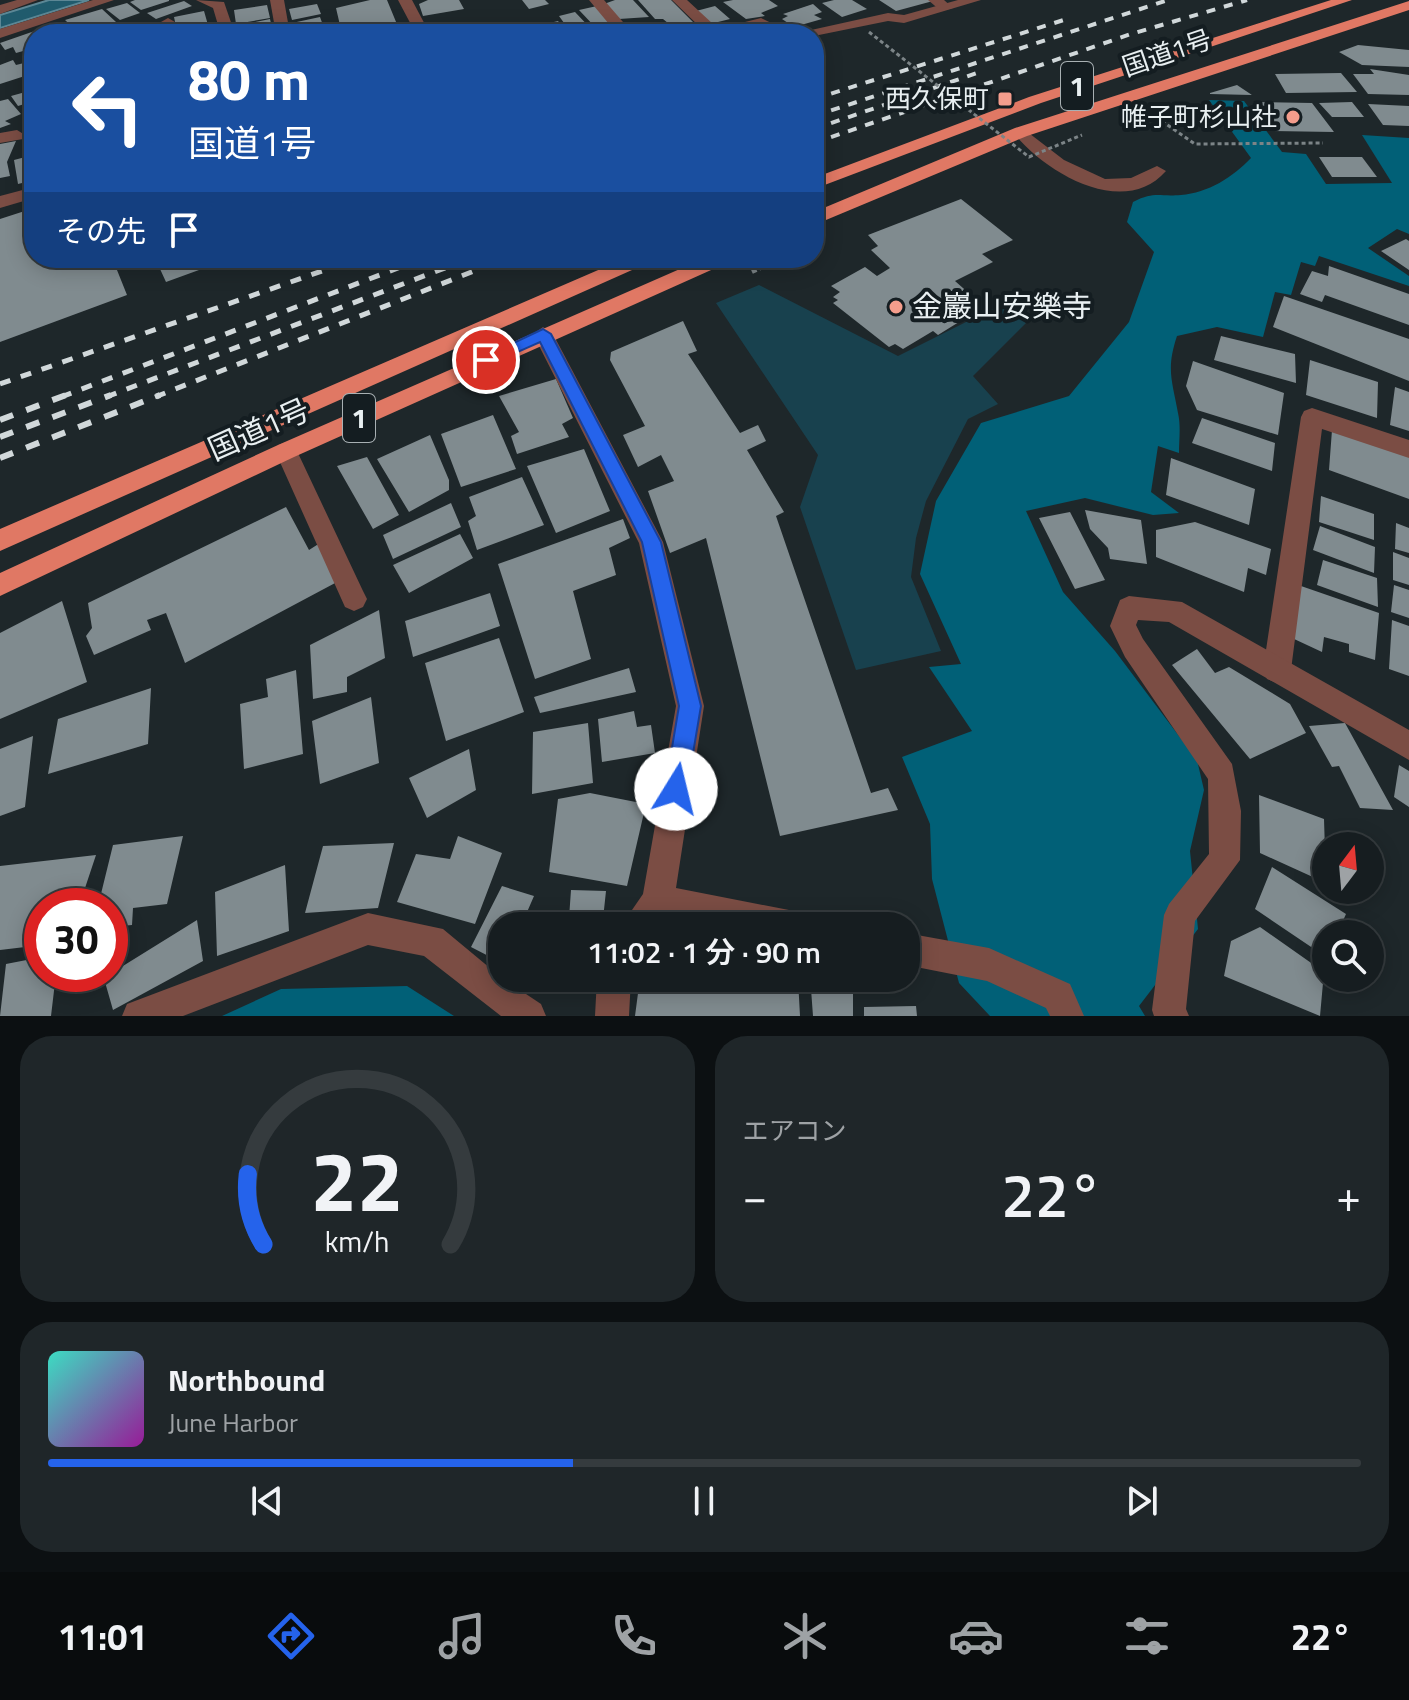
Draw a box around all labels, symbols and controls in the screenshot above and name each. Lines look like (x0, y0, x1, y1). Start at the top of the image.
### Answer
street label: 国道1号 (1117, 19, 1217, 86)
text: 80 m (188, 37, 310, 122)
icon: left (56, 56, 160, 160)
road number: 1 (1061, 62, 1093, 110)
place label: 西久保町 (885, 79, 989, 118)
marker: 西久保町 (996, 90, 1014, 108)
place label: 帷子町杉山社 (1121, 97, 1277, 136)
marker: 帷子町杉山社 (1284, 108, 1302, 126)
text: 国道1号 (188, 115, 316, 170)
text: その先 (56, 208, 146, 254)
icon: arrive (162, 208, 206, 252)
place label: 金巖山安樂寺 (912, 283, 1092, 329)
marker: 金巖山安樂寺 (887, 298, 905, 316)
pin (452, 326, 520, 394)
icon: arrive (464, 338, 508, 382)
street label: 国道1号 (200, 386, 317, 472)
road number: 1 (343, 394, 375, 442)
position arrow (634, 747, 718, 831)
north arrow (1312, 832, 1384, 904)
map controls (1312, 832, 1384, 992)
speed limit sign: 30 (24, 888, 128, 992)
button: search (1312, 920, 1384, 992)
text: 11:02 · 1 分 · 90 m (587, 929, 821, 975)
text: エアコン (743, 1111, 847, 1150)
text: 22 (311, 1117, 404, 1243)
text: 22° (1001, 1149, 1102, 1240)
text: − (743, 1162, 767, 1229)
text: + (1336, 1162, 1361, 1229)
text: km/h (325, 1220, 390, 1263)
text: Northbound (168, 1357, 325, 1403)
text: June Harbor (168, 1403, 298, 1442)
icon: previous (245, 1479, 289, 1523)
icon: pause (682, 1479, 726, 1523)
icon: next (1120, 1479, 1164, 1523)
icon: directions (263, 1608, 319, 1664)
icon: music (434, 1608, 490, 1664)
icon: phone (606, 1608, 662, 1664)
icon: climate (777, 1608, 833, 1664)
icon: car (948, 1608, 1004, 1664)
icon: filters (1119, 1608, 1175, 1664)
text: 11:01 (58, 1609, 148, 1664)
text: 22° (1291, 1609, 1351, 1664)

